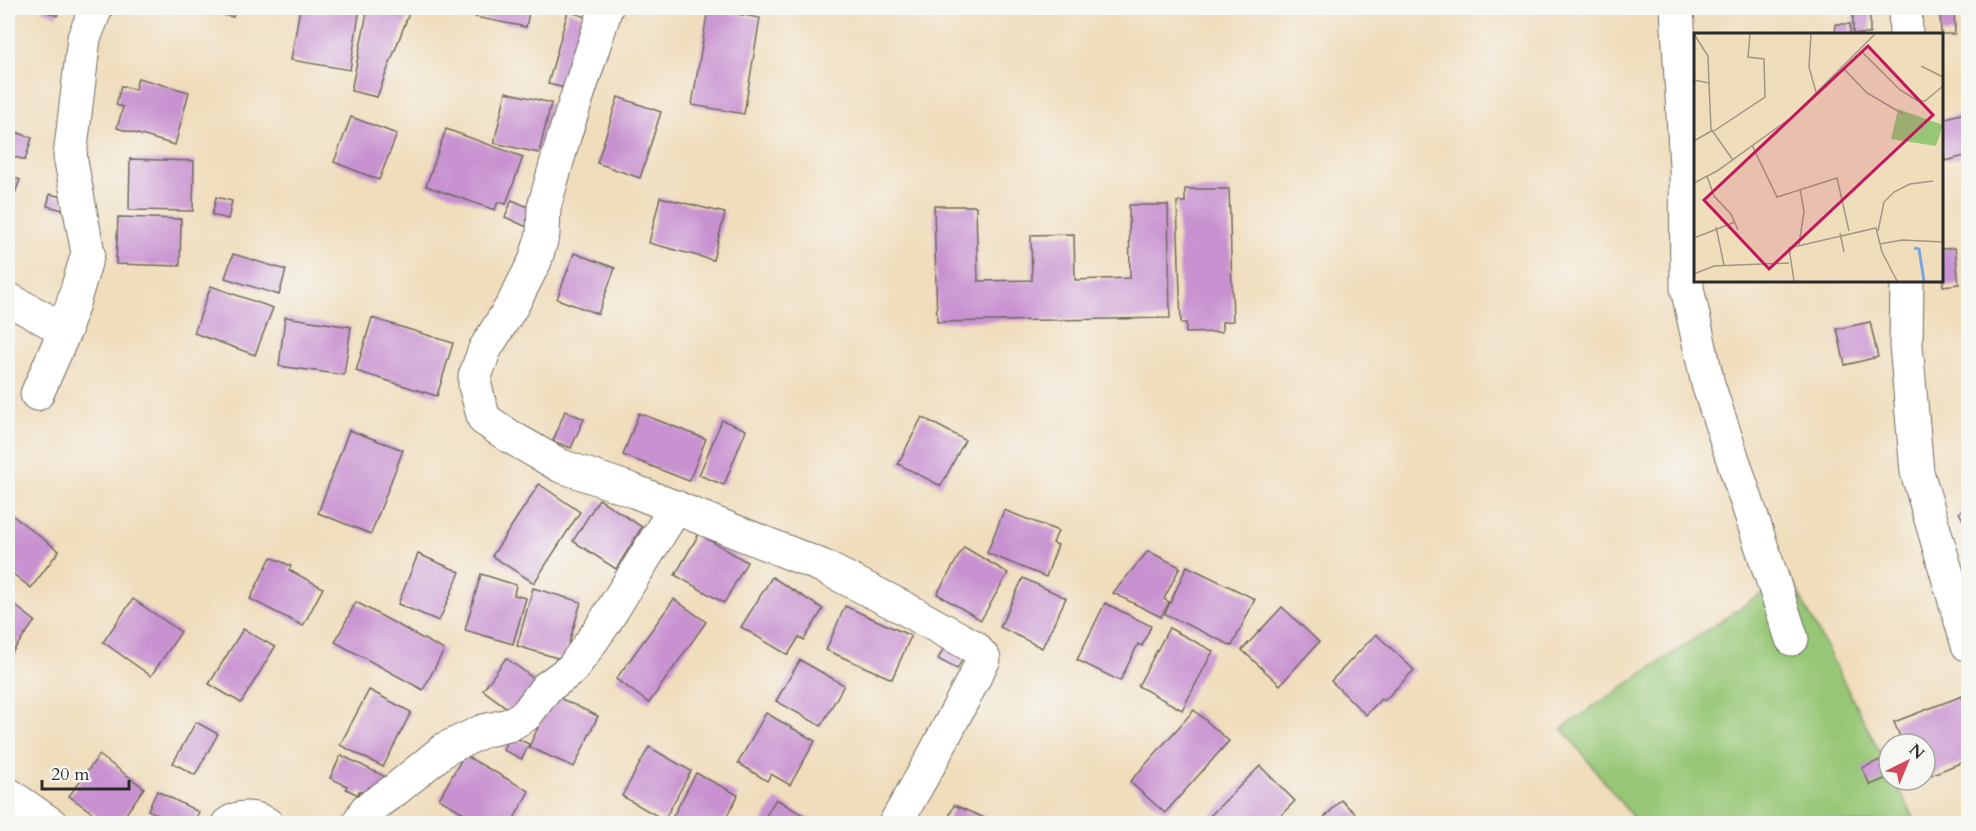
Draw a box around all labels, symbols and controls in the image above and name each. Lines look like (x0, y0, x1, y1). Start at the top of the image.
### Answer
inset map (1694, 33, 1943, 282)
north arrow (1877, 732, 1937, 792)
text: N (1904, 739, 1929, 765)
scale bar (42, 753, 129, 791)
text: 20 m (51, 762, 90, 787)

